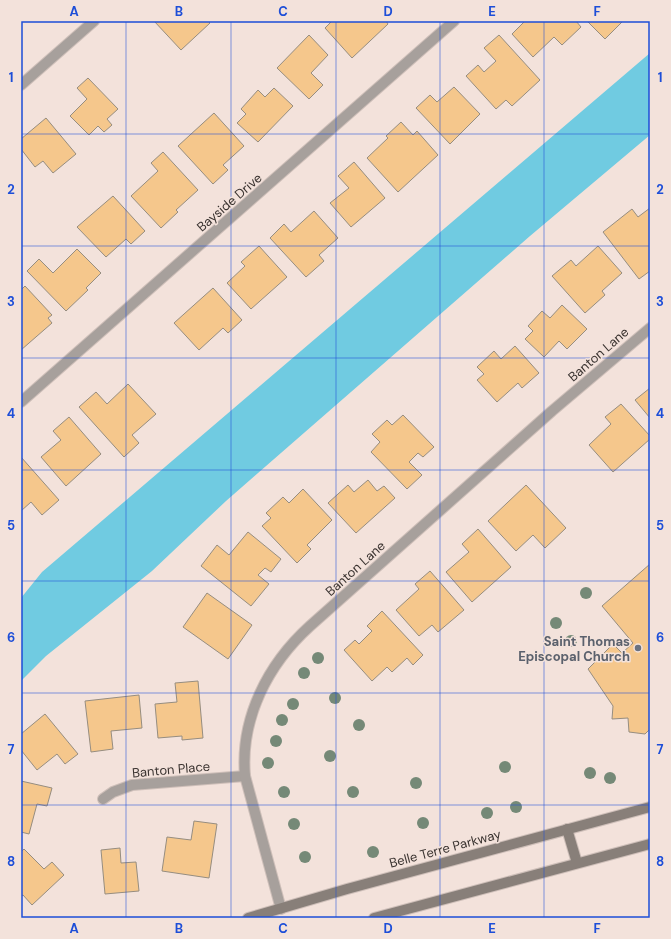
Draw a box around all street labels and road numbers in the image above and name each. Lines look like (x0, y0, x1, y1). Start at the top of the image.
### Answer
street label: Bayside Drive (193, 169, 265, 235)
street label: Banton Lane (565, 323, 632, 385)
street label: Banton Lane (322, 537, 389, 600)
street label: Banton Place (131, 758, 211, 781)
street label: Belle Terre Parkway (387, 825, 503, 872)

